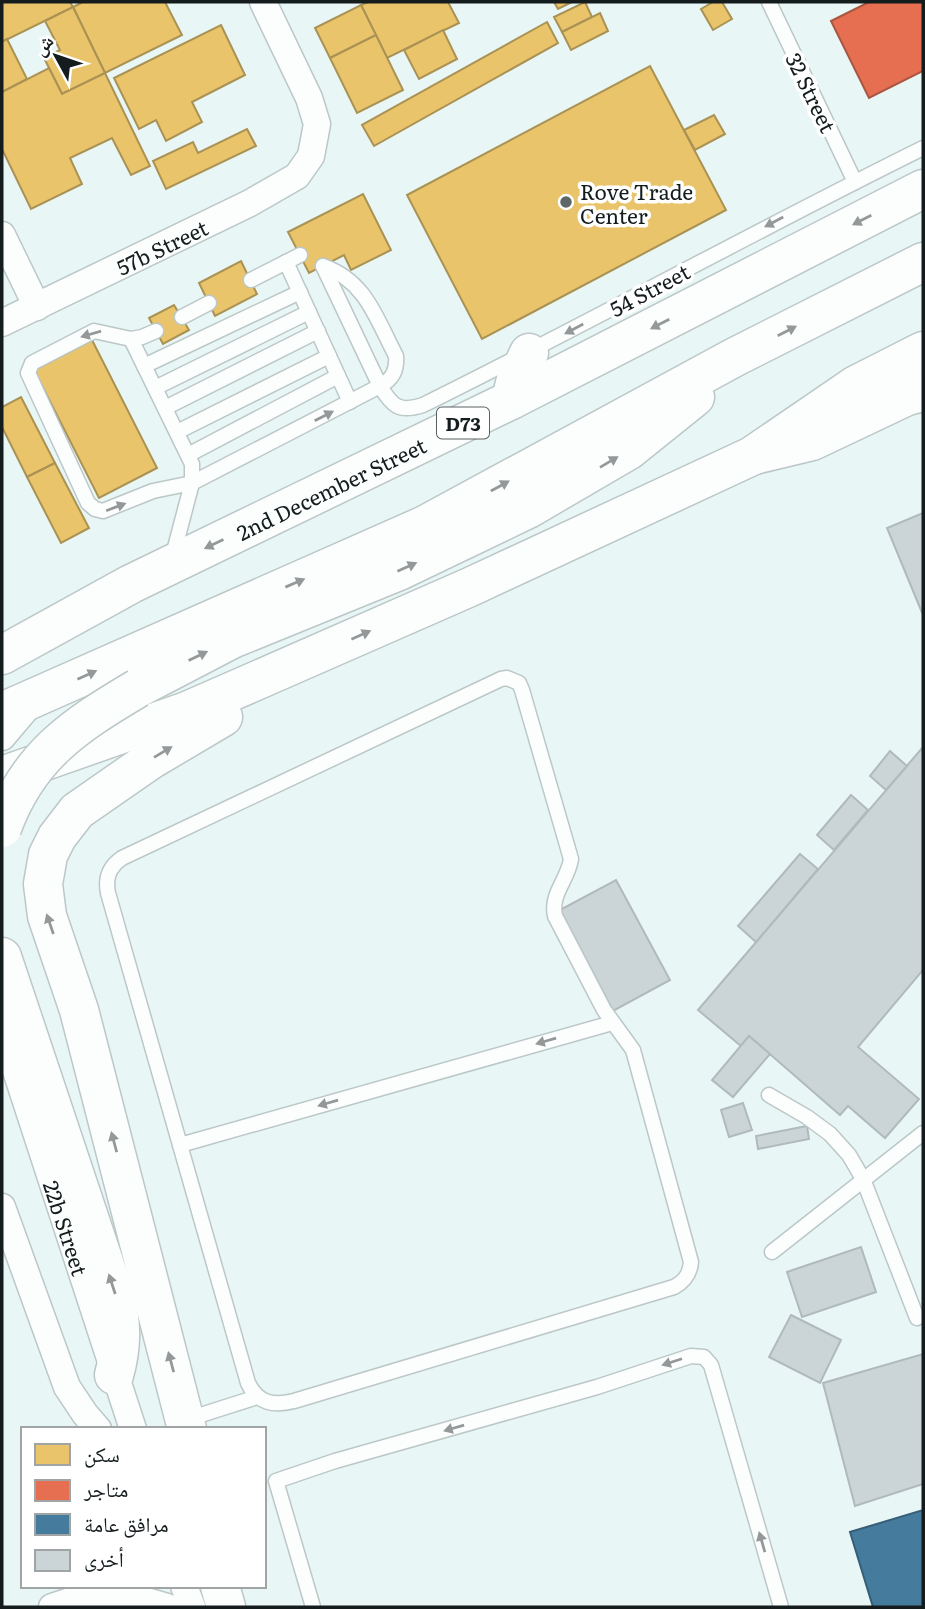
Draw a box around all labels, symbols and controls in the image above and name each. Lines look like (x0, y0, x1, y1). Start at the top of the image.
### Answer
north arrow (21, 21, 91, 91)
text: ش (25, 28, 59, 61)
street label: 32 Street (779, 47, 845, 138)
place label: Rove Trade Center (580, 175, 693, 230)
marker: Rove Trade Center (558, 194, 574, 210)
street label: 57b Street (110, 210, 213, 281)
one-way arrow (852, 214, 872, 226)
one-way arrow (764, 216, 784, 227)
street label: 54 Street (604, 255, 695, 323)
one-way arrow (650, 318, 670, 329)
one-way arrow (564, 323, 583, 335)
one-way arrow (777, 325, 796, 337)
one-way arrow (80, 330, 101, 340)
road number: D73 (437, 408, 489, 438)
one-way arrow (314, 410, 334, 422)
street label: 2nd December Street (231, 428, 431, 546)
one-way arrow (600, 456, 619, 469)
one-way arrow (490, 480, 510, 492)
one-way arrow (106, 501, 127, 512)
one-way arrow (204, 538, 224, 550)
one-way arrow (397, 561, 418, 572)
one-way arrow (284, 577, 305, 588)
one-way arrow (351, 629, 372, 640)
one-way arrow (188, 650, 208, 661)
one-way arrow (77, 669, 97, 681)
one-way arrow (153, 746, 172, 759)
one-way arrow (44, 914, 55, 935)
one-way arrow (536, 1037, 557, 1047)
one-way arrow (316, 1098, 338, 1109)
one-way arrow (108, 1131, 119, 1153)
street label: 22b Street (37, 1176, 97, 1280)
one-way arrow (106, 1274, 117, 1295)
one-way arrow (165, 1351, 176, 1373)
one-way arrow (661, 1358, 682, 1368)
one-way arrow (443, 1423, 464, 1433)
legend (21, 1427, 266, 1588)
text: سكن (84, 1437, 120, 1468)
text: متاجر (83, 1472, 128, 1503)
text: مرافق عامة (84, 1507, 169, 1538)
one-way arrow (756, 1531, 766, 1552)
text: أخرى (84, 1542, 124, 1573)

